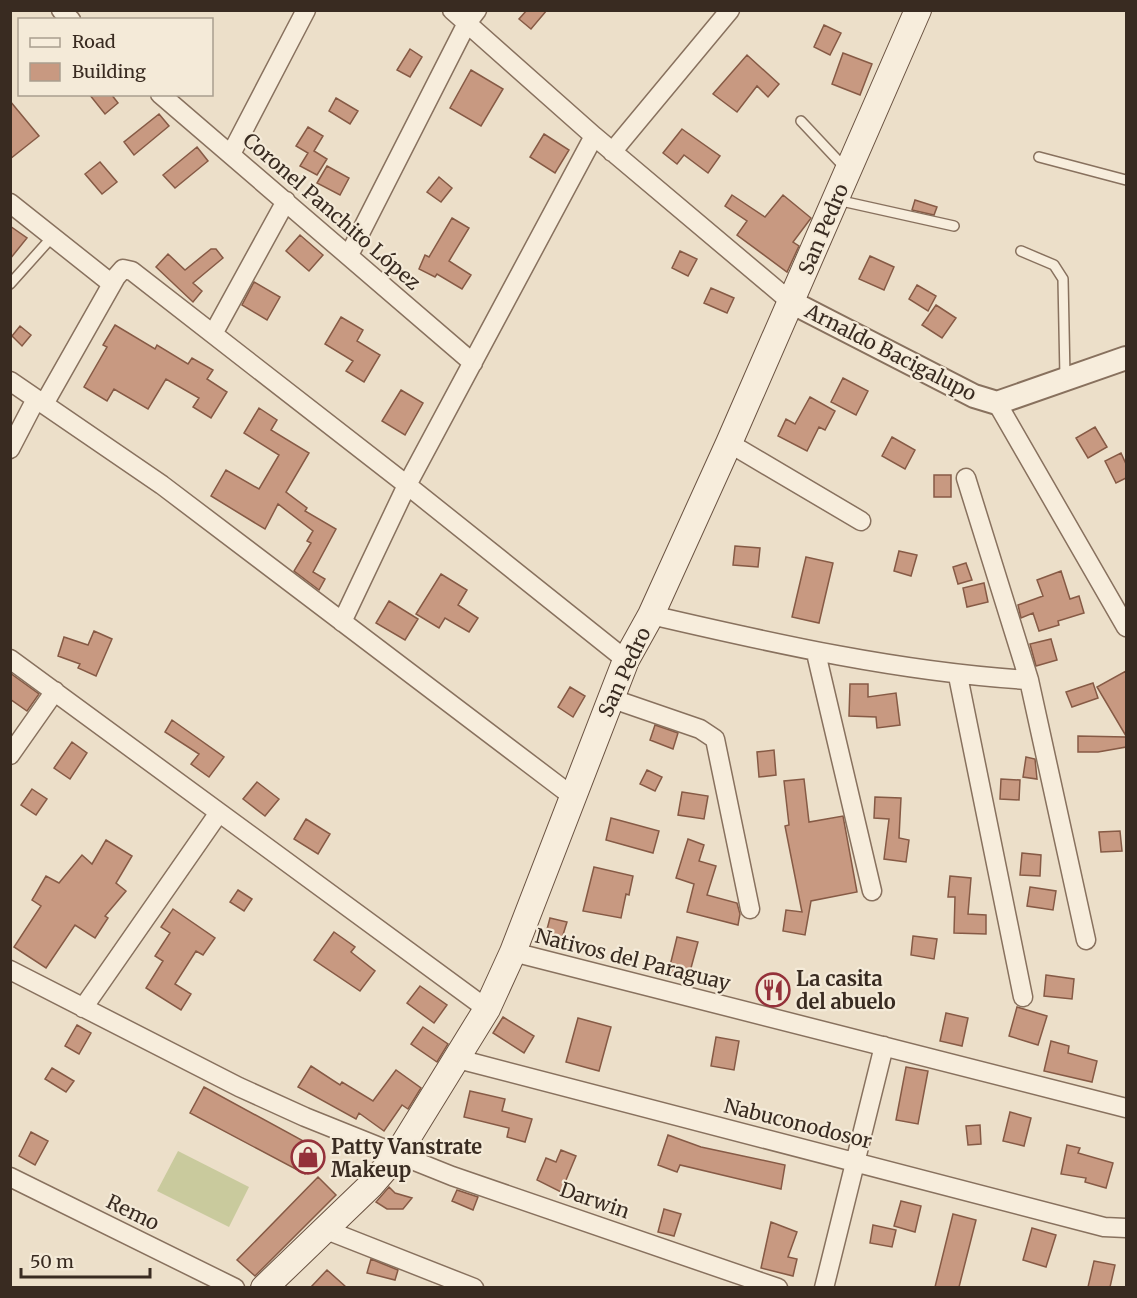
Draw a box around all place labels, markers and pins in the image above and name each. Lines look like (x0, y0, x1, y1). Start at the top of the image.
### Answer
place label: La casita del abuelo (796, 966, 896, 1014)
restaurant icon: La casita del abuelo (755, 972, 791, 1008)
place label: Patty Vanstrate Makeup (331, 1134, 482, 1182)
shop icon: Patty Vanstrate Makeup (290, 1139, 326, 1175)

